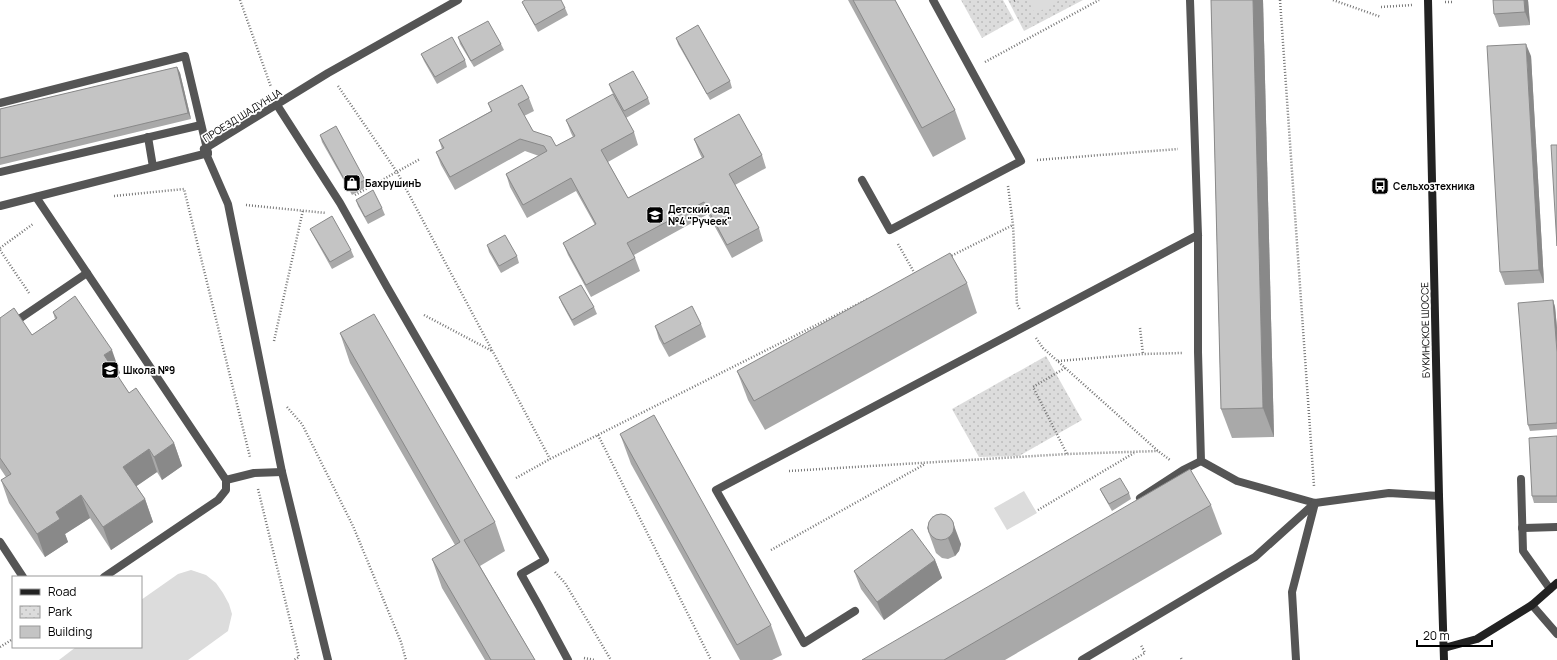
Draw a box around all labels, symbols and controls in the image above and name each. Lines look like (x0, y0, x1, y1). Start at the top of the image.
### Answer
street label: ПРОЕЗД ШАДУНЦА (200, 85, 285, 145)
shop icon: БахрушинЪ (342, 173, 362, 193)
place label: БахрушинЪ (365, 176, 421, 190)
bus stop icon: Сельхозтехника (1370, 176, 1390, 196)
place label: Сельхозтехника (1393, 179, 1475, 193)
place label: Детский сад №4 "Ручеек" (668, 202, 732, 228)
school or university icon: Детский сад №4 "Ручеек" (645, 205, 665, 225)
street label: БУКИНСКОЕ ШОССЕ (1417, 282, 1433, 378)
school or university icon: Школа №9 (100, 360, 120, 380)
place label: Школа №9 (123, 363, 175, 377)
legend (12, 576, 142, 648)
text: Road (48, 583, 76, 600)
text: Park (48, 603, 73, 620)
scale bar (1417, 622, 1492, 648)
text: Building (48, 623, 92, 640)
text: 20 m (1423, 627, 1450, 644)

